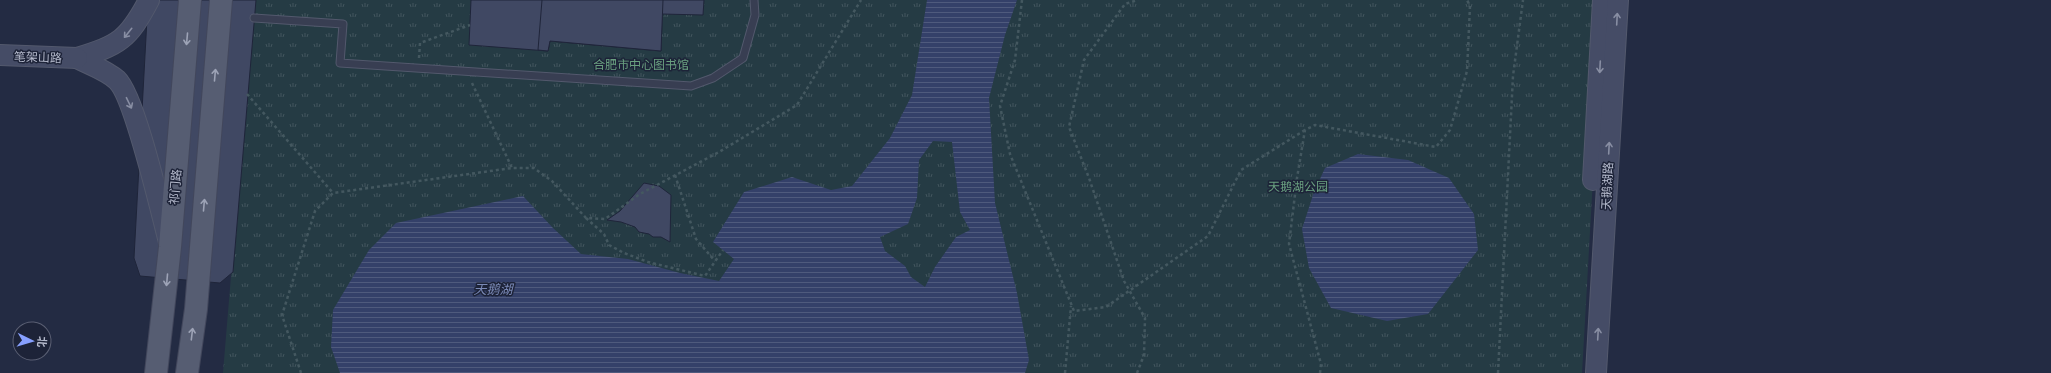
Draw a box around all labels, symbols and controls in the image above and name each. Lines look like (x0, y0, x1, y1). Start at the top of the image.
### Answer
one-way arrow (1613, 13, 1620, 26)
one-way arrow (123, 27, 132, 38)
one-way arrow (184, 32, 191, 45)
street label: 笔架山路 (14, 49, 62, 65)
park label: 合肥市中心图书馆 (593, 57, 689, 72)
one-way arrow (1596, 60, 1603, 73)
one-way arrow (211, 69, 218, 82)
one-way arrow (126, 96, 133, 108)
one-way arrow (1606, 142, 1613, 155)
street label: 天鹅湖路 (1598, 162, 1616, 210)
street label: 祁门路 (166, 168, 184, 206)
park label: 天鹅湖公园 (1268, 179, 1328, 194)
one-way arrow (201, 199, 208, 212)
one-way arrow (164, 273, 171, 286)
water label: 天鹅湖 (473, 281, 514, 297)
north arrow (12, 321, 52, 361)
one-way arrow (189, 328, 196, 341)
one-way arrow (1595, 328, 1602, 341)
text: 北 (36, 336, 49, 348)

